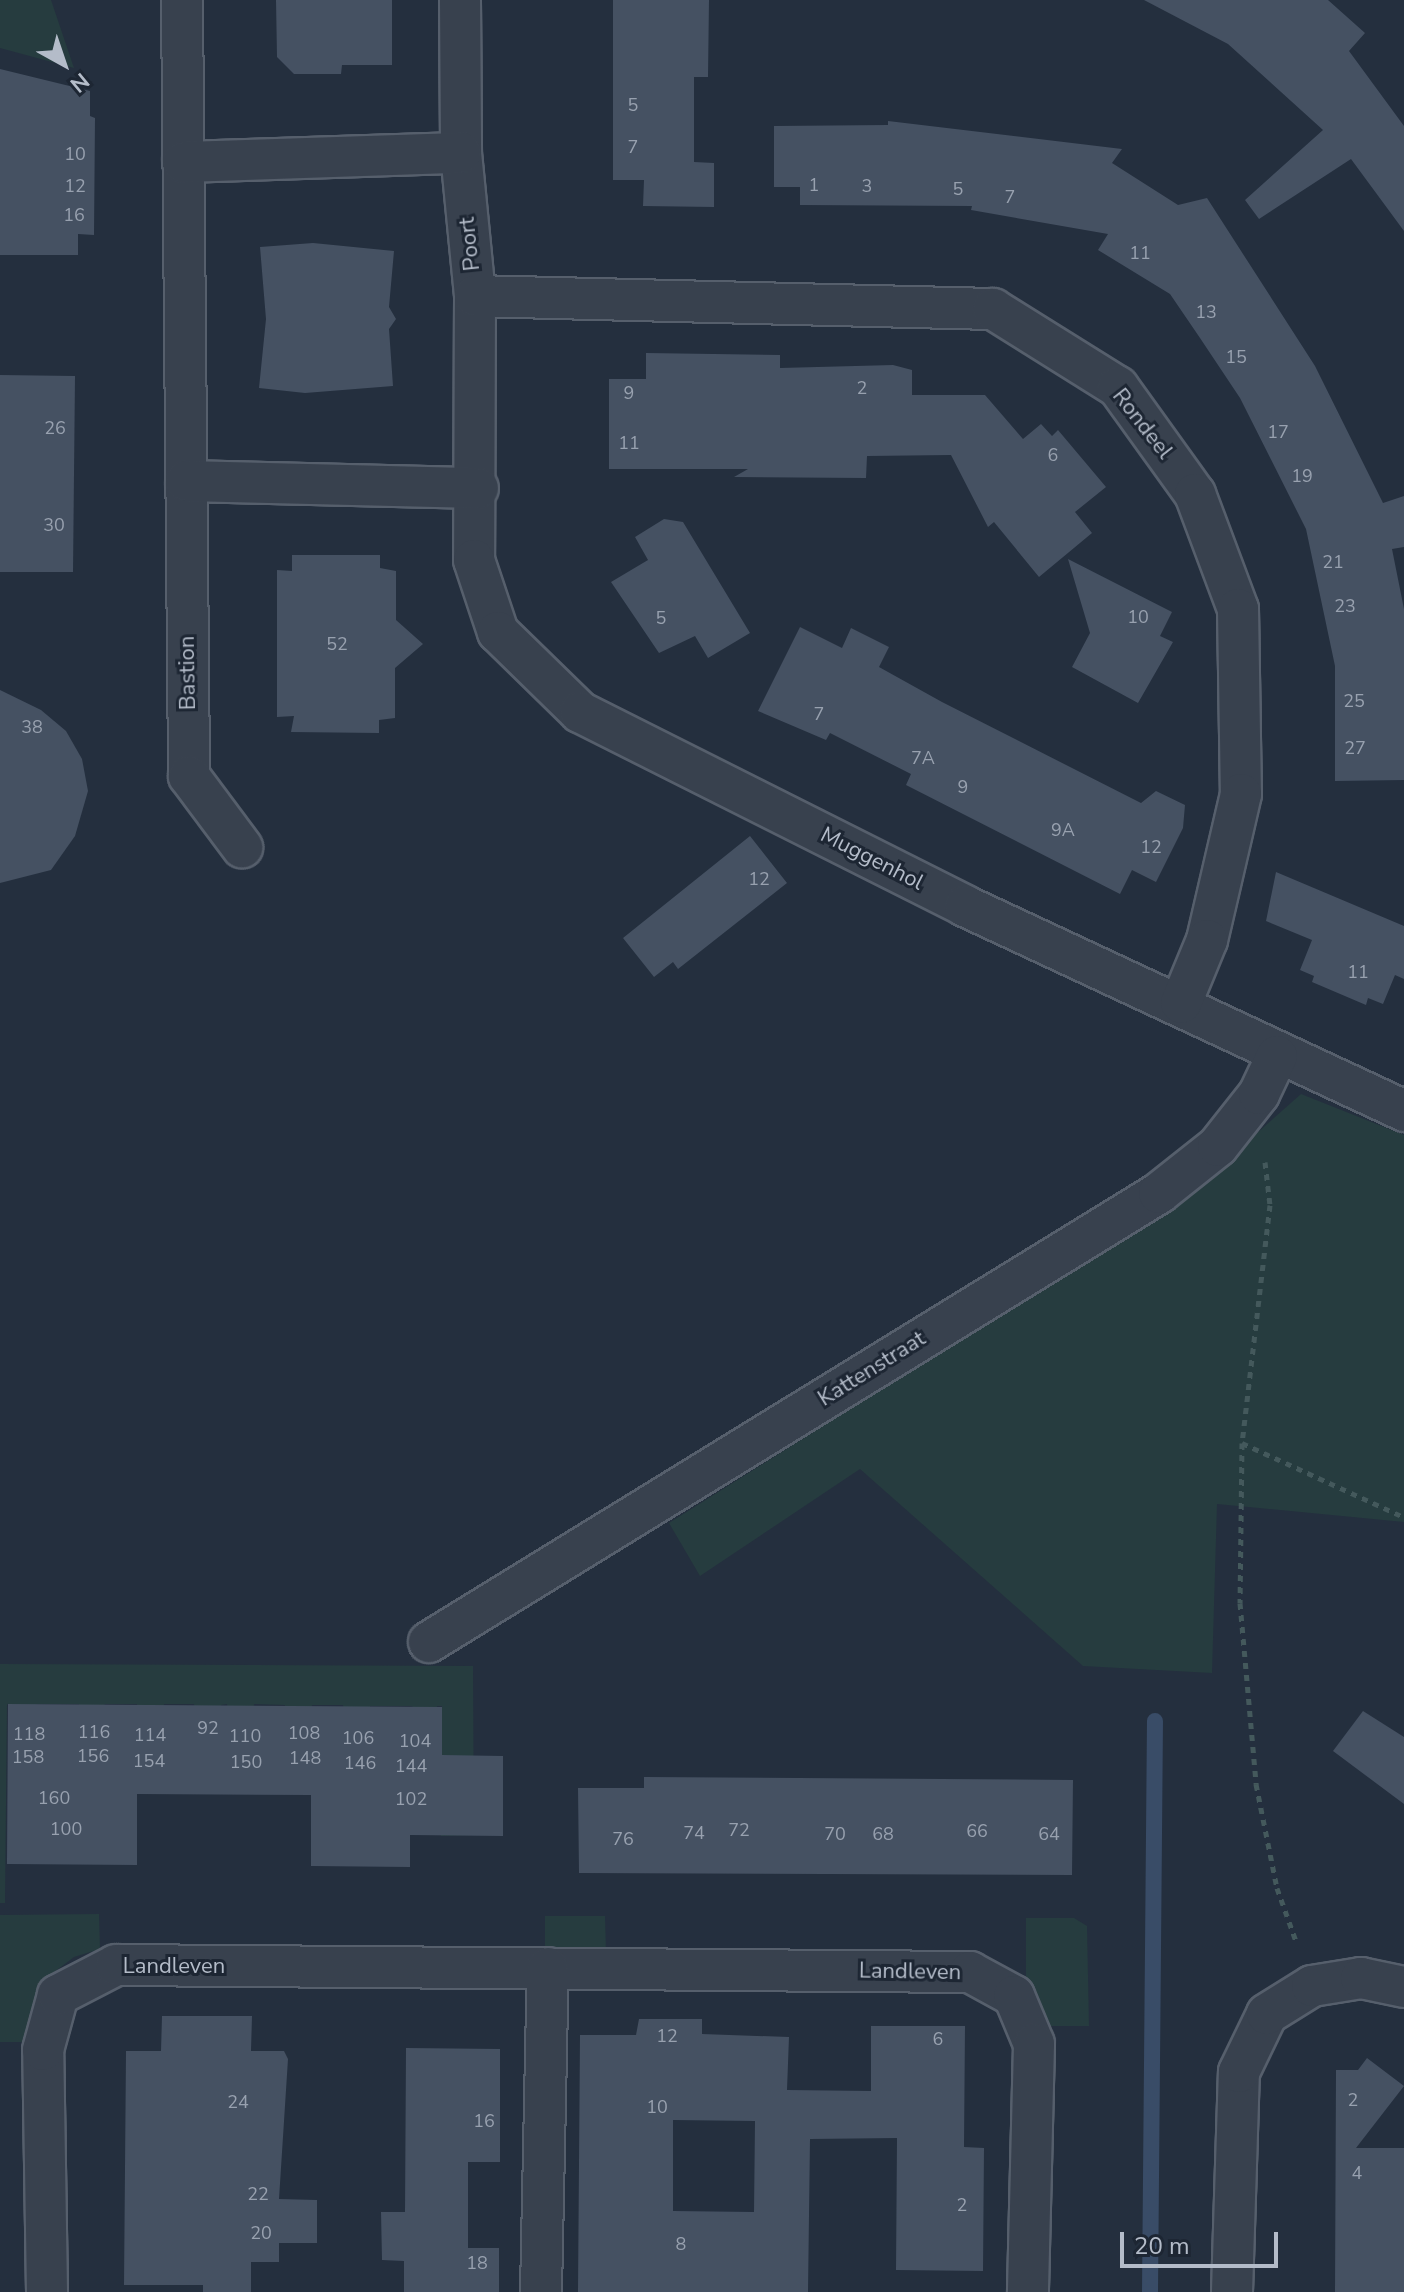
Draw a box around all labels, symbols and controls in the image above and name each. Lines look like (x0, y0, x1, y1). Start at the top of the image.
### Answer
north arrow (24, 24, 104, 104)
text: N (63, 66, 95, 99)
house number: 5 (628, 94, 638, 116)
house number: 7 (628, 136, 638, 158)
house number: 10 (64, 143, 86, 165)
house number: 1 (809, 174, 819, 196)
house number: 12 (64, 175, 86, 197)
house number: 3 (862, 175, 872, 197)
house number: 5 (953, 178, 963, 200)
house number: 7 (1005, 186, 1015, 208)
house number: 16 (63, 204, 85, 226)
street label: Poort (454, 216, 486, 272)
house number: 11 (1129, 242, 1151, 264)
house number: 13 (1195, 301, 1217, 323)
house number: 15 (1225, 346, 1247, 368)
house number: 2 (857, 377, 867, 399)
house number: 9 (624, 382, 634, 404)
street label: Rondeel (1106, 384, 1178, 464)
house number: 26 (44, 417, 66, 439)
house number: 17 (1267, 421, 1289, 443)
house number: 11 (618, 432, 640, 454)
house number: 6 (1048, 444, 1058, 466)
house number: 19 (1291, 465, 1313, 487)
house number: 30 (43, 514, 65, 536)
house number: 21 (1322, 551, 1344, 573)
house number: 23 (1334, 595, 1356, 617)
house number: 10 (1127, 606, 1149, 628)
house number: 5 (656, 607, 666, 629)
house number: 52 (326, 633, 348, 655)
street label: Bastion (174, 636, 202, 710)
house number: 25 (1343, 690, 1365, 712)
house number: 7 (814, 703, 824, 725)
house number: 38 (21, 716, 43, 738)
house number: 27 (1344, 737, 1366, 759)
house number: 7A (911, 747, 935, 769)
house number: 9 (958, 776, 968, 798)
house number: 9A (1051, 819, 1075, 841)
street label: Muggenhol (816, 822, 928, 896)
house number: 12 (1140, 836, 1162, 858)
house number: 12 (748, 868, 770, 890)
house number: 11 (1347, 961, 1369, 983)
street label: Kattenstraat (813, 1326, 931, 1412)
house number: 92 (197, 1717, 219, 1739)
house number: 116 (78, 1721, 110, 1743)
house number: 108 (288, 1722, 320, 1744)
house number: 118 (13, 1723, 45, 1745)
house number: 114 (134, 1724, 166, 1746)
house number: 110 (229, 1725, 261, 1747)
house number: 106 (342, 1727, 374, 1749)
house number: 104 (399, 1730, 431, 1752)
house number: 156 (77, 1745, 109, 1767)
house number: 158 (12, 1746, 44, 1768)
house number: 148 (289, 1747, 321, 1769)
house number: 154 (133, 1750, 165, 1772)
house number: 150 (230, 1751, 262, 1773)
house number: 146 (344, 1752, 376, 1774)
house number: 144 (395, 1755, 427, 1777)
house number: 160 (38, 1787, 70, 1809)
house number: 102 (395, 1788, 427, 1810)
house number: 100 (50, 1818, 82, 1840)
house number: 72 (728, 1819, 750, 1841)
house number: 66 (966, 1820, 988, 1842)
house number: 74 (683, 1822, 705, 1844)
house number: 70 (824, 1823, 846, 1845)
house number: 68 (872, 1823, 894, 1845)
house number: 64 (1038, 1823, 1060, 1845)
house number: 76 (612, 1828, 634, 1850)
street label: Landleven (123, 1954, 225, 1980)
street label: Landleven (859, 1958, 961, 1986)
house number: 12 (656, 2025, 678, 2047)
house number: 6 (933, 2028, 943, 2050)
house number: 2 (1348, 2089, 1358, 2111)
house number: 24 (227, 2091, 249, 2113)
house number: 10 (646, 2096, 668, 2118)
house number: 16 (473, 2110, 495, 2132)
house number: 4 (1352, 2162, 1362, 2184)
house number: 22 (247, 2183, 269, 2205)
house number: 2 (957, 2194, 967, 2216)
scale bar (1124, 2216, 1282, 2266)
house number: 20 (250, 2222, 272, 2244)
text: 20 m (1134, 2230, 1190, 2262)
house number: 8 (676, 2233, 686, 2255)
house number: 18 (466, 2252, 488, 2274)

